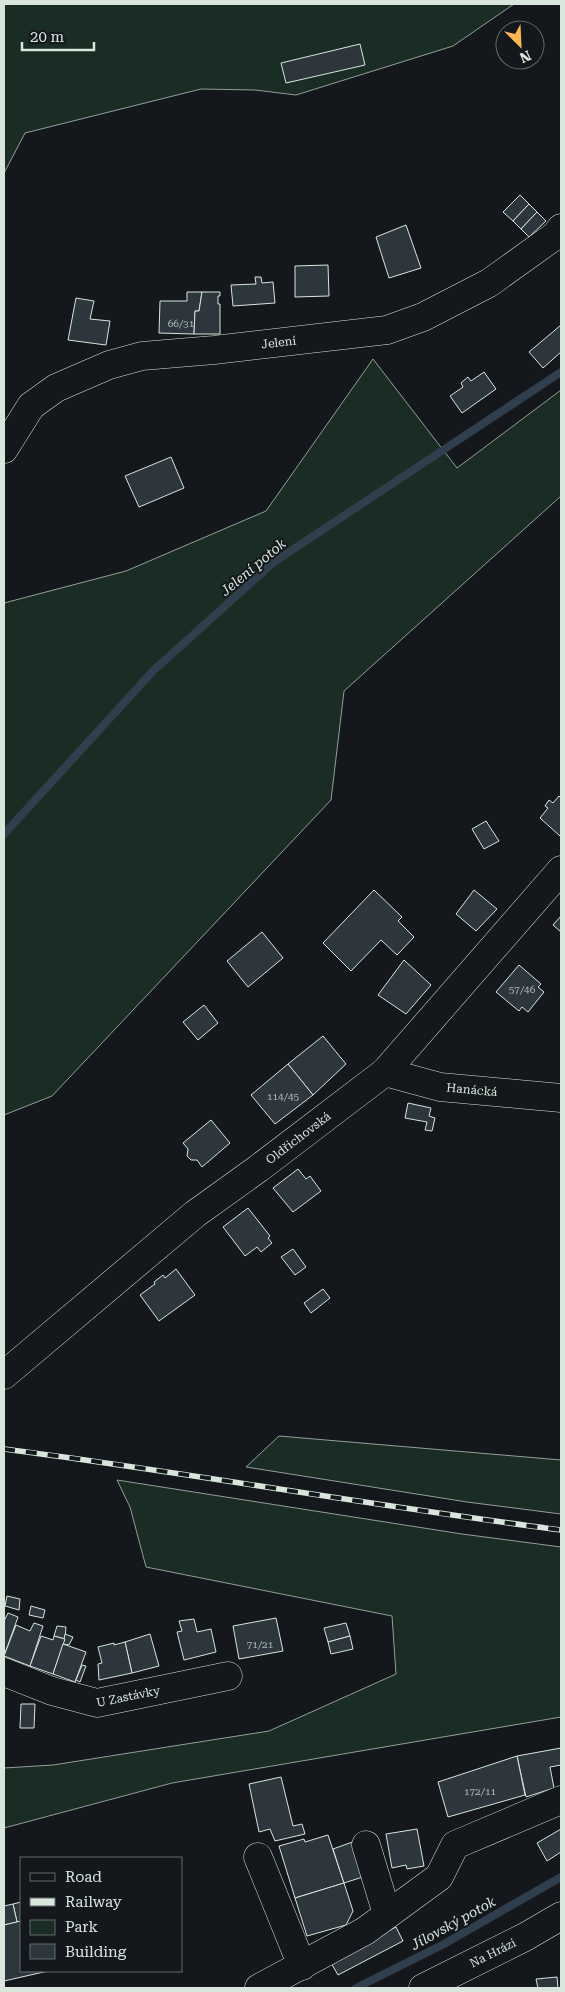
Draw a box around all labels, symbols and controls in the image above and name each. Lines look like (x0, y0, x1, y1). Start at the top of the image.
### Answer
scale bar (22, 20, 95, 52)
north arrow (495, 20, 545, 70)
text: 20 m (30, 28, 65, 46)
text: N (517, 47, 533, 66)
house number: 66/31 (168, 318, 195, 329)
street label: Jelení (261, 334, 297, 351)
water label: Jelení potok (216, 535, 289, 600)
house number: 57/46 (509, 984, 536, 995)
street label: Hanácká (446, 1081, 498, 1099)
house number: 114/45 (267, 1091, 299, 1102)
street label: Oldřichovská (263, 1109, 334, 1167)
house number: 71/21 (247, 1639, 274, 1650)
street label: U Zastávky (95, 1683, 162, 1710)
house number: 172/11 (464, 1786, 496, 1797)
legend (20, 1857, 182, 1972)
text: Road (65, 1868, 102, 1886)
text: Railway (65, 1893, 122, 1911)
water label: Jílovský potok (407, 1893, 499, 1953)
text: Park (65, 1918, 99, 1936)
street label: Na Hrázi (467, 1936, 518, 1971)
text: Building (65, 1943, 127, 1961)

